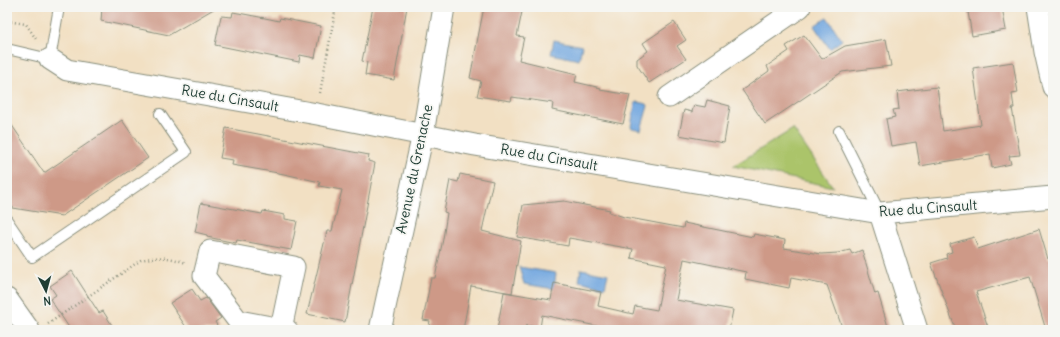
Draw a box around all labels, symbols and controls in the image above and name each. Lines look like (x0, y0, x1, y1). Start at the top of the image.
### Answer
street label: Rue du Cinsault (180, 81, 280, 115)
street label: Avenue du Grenache (392, 103, 436, 235)
street label: Rue du Cinsault (499, 140, 599, 174)
street label: Rue du Cinsault (878, 196, 978, 220)
north arrow (26, 271, 66, 311)
text: N (43, 294, 52, 308)

